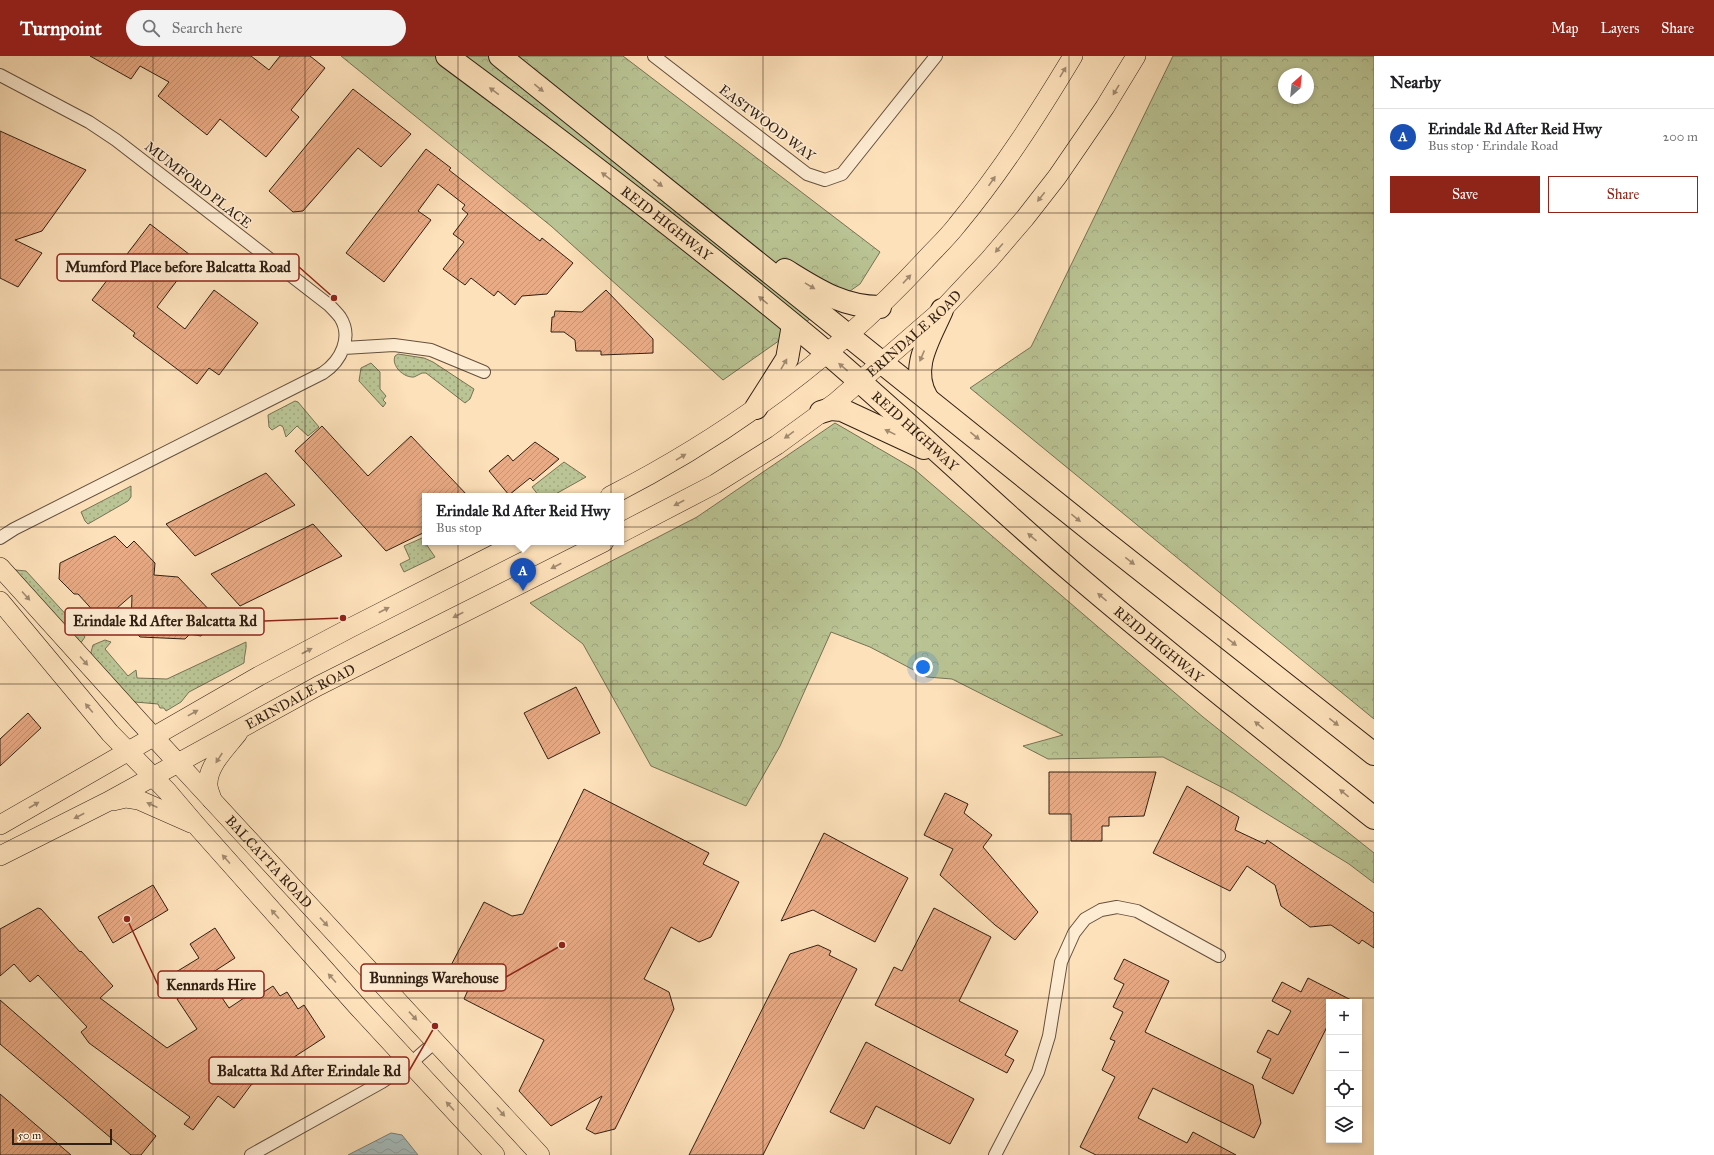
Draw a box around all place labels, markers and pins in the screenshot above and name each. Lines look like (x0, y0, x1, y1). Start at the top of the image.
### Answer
callout: Mumford Place before Balcatta Road (57, 254, 299, 281)
pin: A (510, 558, 536, 591)
callout: Erindale Rd After Balcatta Rd (65, 608, 264, 635)
callout: Bunnings Warehouse (361, 964, 506, 991)
callout: Kennards Hire (158, 971, 264, 998)
callout: Balcatta Rd After Erindale Rd (209, 1057, 409, 1084)

